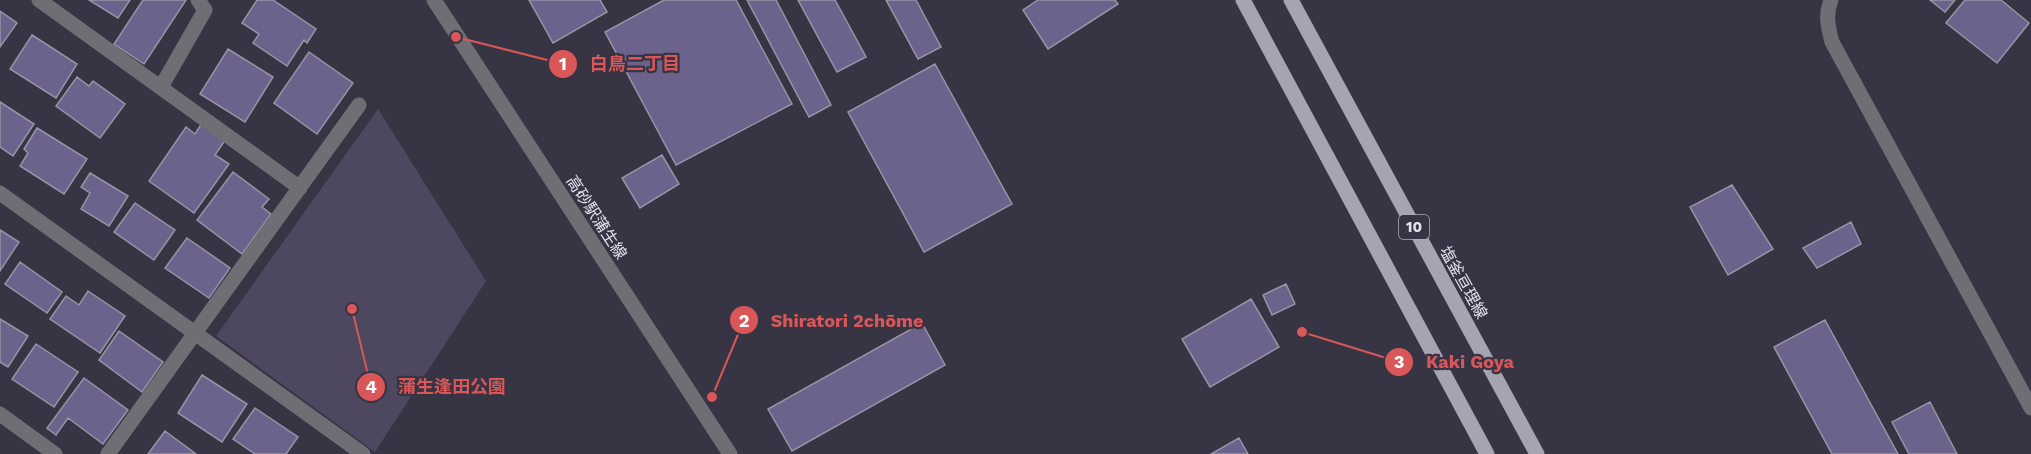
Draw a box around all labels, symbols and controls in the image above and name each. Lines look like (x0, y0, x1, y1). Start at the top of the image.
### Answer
callout: 白鳥二丁目 (548, 46, 692, 82)
text: 1 (559, 53, 567, 74)
text: 白鳥二丁目 (590, 53, 680, 74)
street label: 高砂駅蒲生線 (562, 172, 631, 263)
road number: 10 (1399, 215, 1429, 239)
street label: 塩釜亘理線 (1436, 243, 1491, 322)
callout: Shiratori 2chōme (729, 302, 936, 338)
text: 2 (739, 310, 749, 331)
text: Shiratori 2chōme (771, 310, 923, 331)
callout: Kaki Goya (1384, 344, 1526, 380)
text: 3 (1394, 351, 1404, 372)
text: Kaki Goya (1426, 351, 1515, 372)
callout: 蒲生逢田公園 (356, 369, 518, 405)
text: 4 (365, 376, 377, 397)
text: 蒲生逢田公園 (398, 376, 506, 397)

